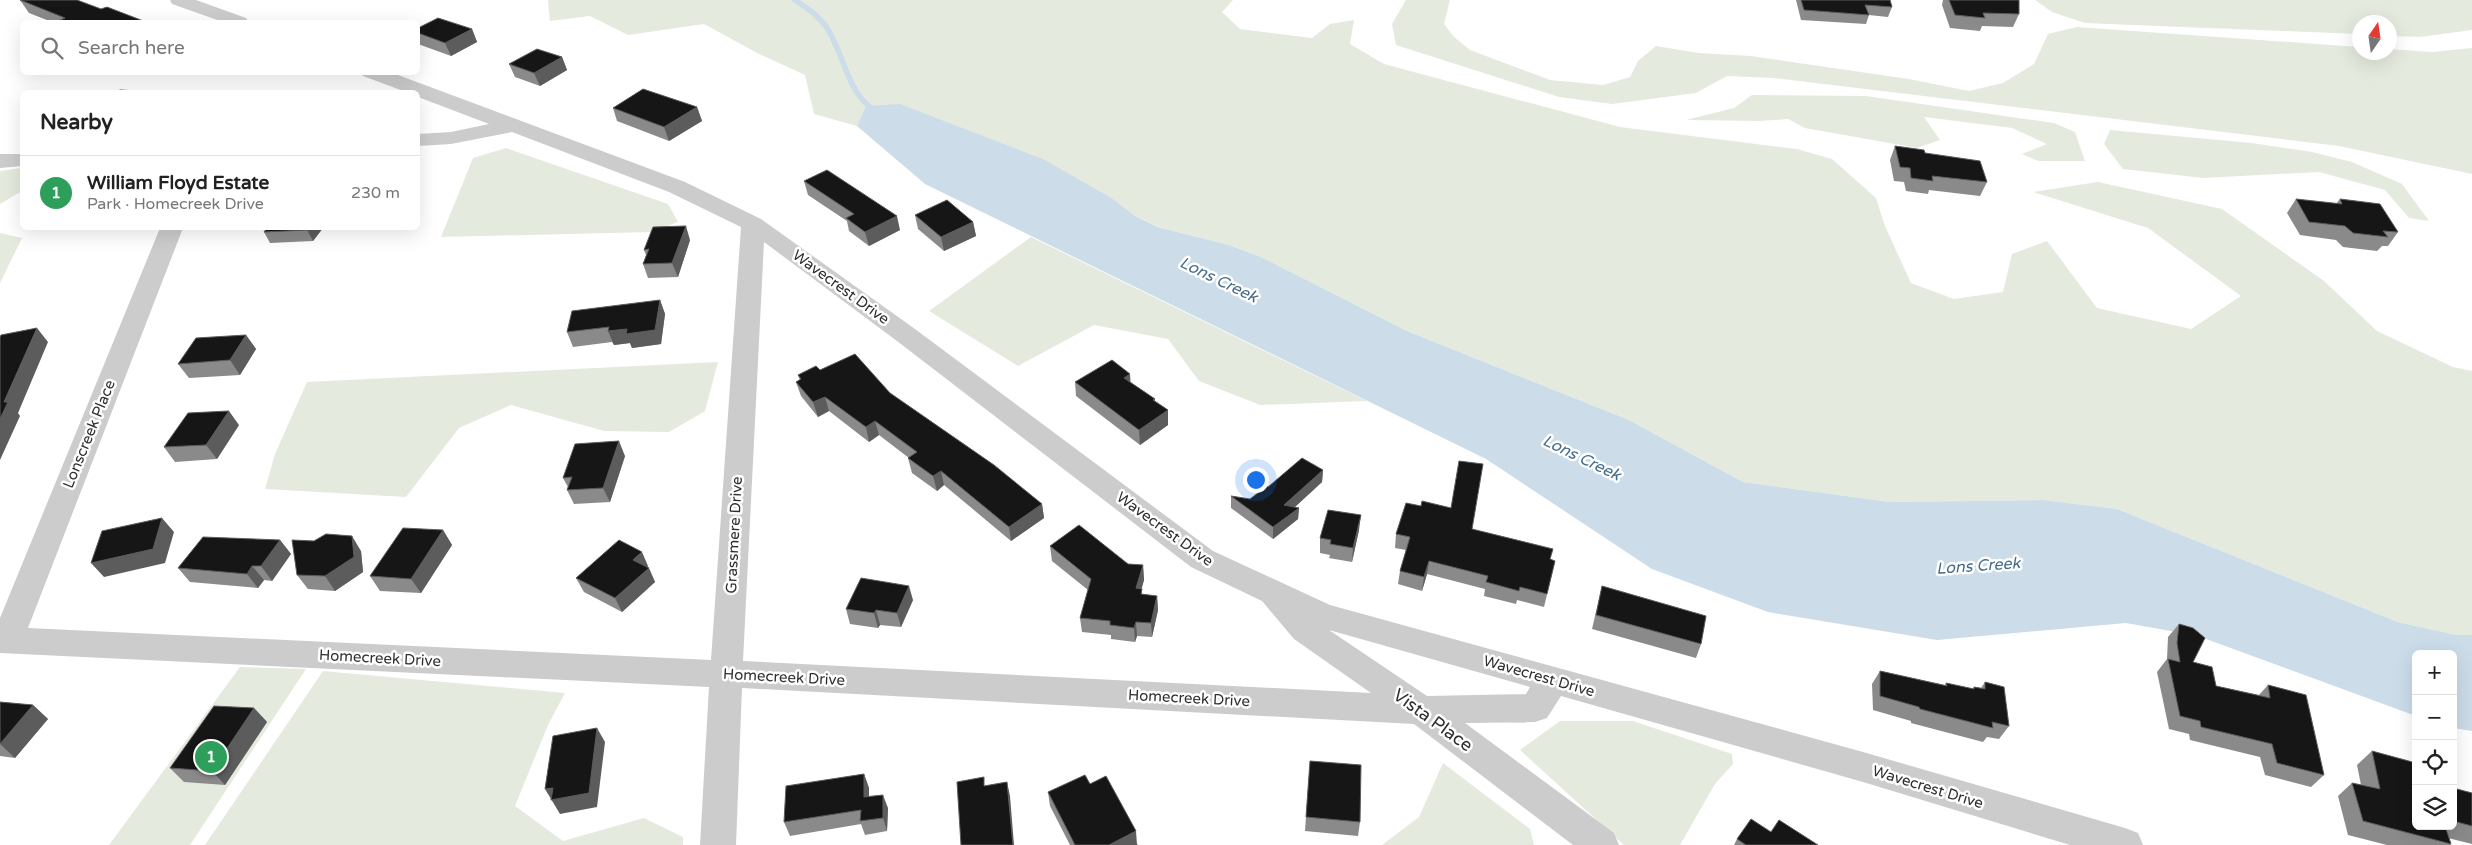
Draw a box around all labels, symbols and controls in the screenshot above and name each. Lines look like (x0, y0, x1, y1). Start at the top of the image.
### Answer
north arrow (2352, 15, 2397, 60)
search box (20, 20, 420, 75)
icon: search (38, 34, 66, 62)
text: Search here (78, 37, 185, 59)
text: Nearby (40, 110, 113, 135)
text: William Floyd Estate (87, 172, 269, 194)
text: 1 (51, 183, 61, 203)
text: 230 m (351, 183, 400, 203)
text: Park · Homecreek Drive (87, 194, 264, 214)
street label: Wavecrest Drive (789, 246, 893, 328)
water label: Lons Creek (1176, 252, 1262, 308)
street label: Lonscreek Place (59, 377, 119, 491)
water label: Lons Creek (1539, 430, 1625, 486)
your location (1243, 467, 1269, 493)
street label: Grassmere Drive (722, 476, 746, 594)
street label: Wavecrest Drive (1113, 488, 1217, 570)
water label: Lons Creek (1935, 553, 2022, 579)
street label: Homecreek Drive (319, 646, 441, 670)
map controls (2412, 650, 2457, 830)
button: + (2412, 650, 2457, 695)
street label: Wavecrest Drive (1481, 652, 1597, 700)
street label: Homecreek Drive (723, 665, 845, 689)
street label: Vista Place (1389, 684, 1477, 756)
street label: Homecreek Drive (1128, 686, 1250, 710)
button: − (2412, 695, 2457, 740)
pin: 1 (195, 738, 227, 776)
button: locate (2412, 740, 2457, 785)
street label: Wavecrest Drive (1870, 762, 1986, 812)
button: layers (2412, 785, 2457, 830)

